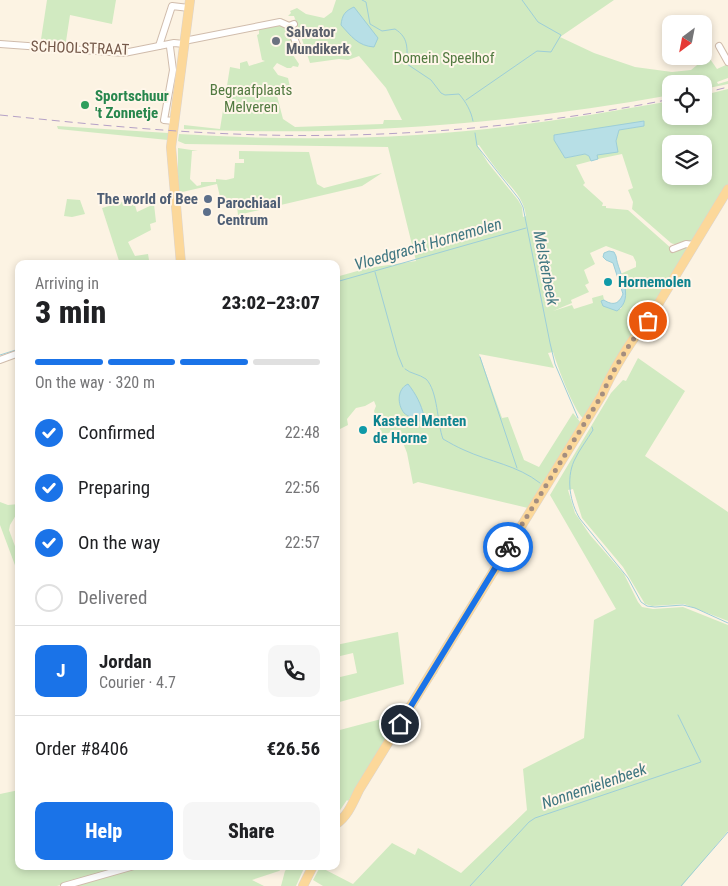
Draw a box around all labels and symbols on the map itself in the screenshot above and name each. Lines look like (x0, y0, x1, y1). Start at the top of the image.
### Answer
north arrow (662, 15, 712, 65)
place label: Salvator Mundikerk (286, 23, 351, 58)
marker: Salvator Mundikerk (270, 35, 282, 47)
street label: SCHOOLSTRAAT (30, 37, 130, 59)
park label: Domein Speelhof (394, 49, 495, 67)
park label: Begraafplaats Melveren (210, 81, 292, 116)
place label: Sportschuur 't Zonnetje (95, 87, 169, 122)
marker: Sportschuur 't Zonnetje (79, 99, 91, 111)
place label: The world of Bee (97, 190, 198, 208)
marker: The world of Bee (202, 193, 214, 205)
place label: Parochiaal Centrum (217, 194, 281, 229)
marker: Parochiaal Centrum (201, 206, 213, 218)
water label: Vloedgracht Hornemolen (352, 214, 504, 274)
water label: Melsterbeek (529, 229, 563, 308)
place label: Hornemolen (618, 273, 691, 291)
marker: Hornemolen (602, 276, 614, 288)
pin (627, 300, 669, 342)
place label: Kasteel Menten de Horne (373, 412, 466, 447)
marker: Kasteel Menten de Horne (357, 424, 369, 436)
courier (483, 522, 533, 572)
pin (379, 703, 421, 745)
water label: Nonnemielenbeek (539, 759, 650, 813)

